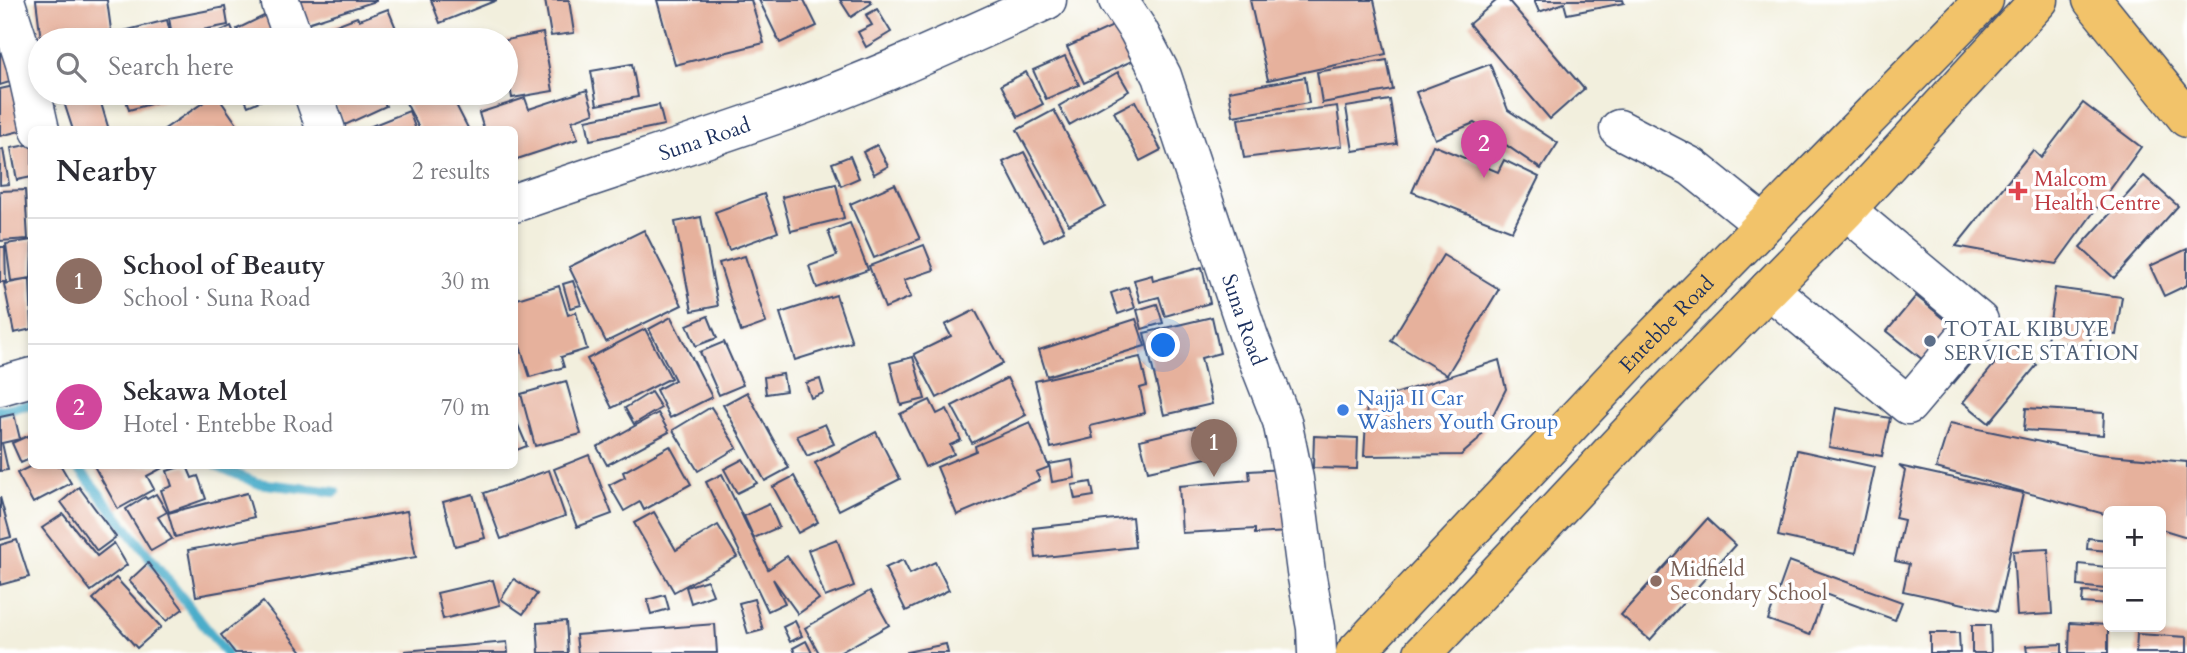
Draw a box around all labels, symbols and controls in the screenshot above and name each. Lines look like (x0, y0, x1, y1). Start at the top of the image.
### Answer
search box (28, 28, 518, 105)
icon: search (52, 48, 90, 86)
text: Search here (108, 49, 234, 84)
street label: Suna Road (655, 111, 754, 168)
pin: 2 (1461, 120, 1507, 178)
text: Nearby (56, 151, 157, 192)
text: 2 results (412, 156, 490, 187)
place label: Malcom Health Centre (2034, 165, 2161, 218)
marker: Malcom Health Centre (2008, 181, 2028, 201)
text: School of Beauty (123, 248, 325, 283)
text: 1 (73, 266, 85, 297)
text: 30 m (441, 266, 490, 297)
street label: Suna Road (1214, 270, 1273, 370)
street label: Entebbe Road (1613, 270, 1721, 379)
text: School · Suna Road (123, 283, 310, 314)
place label: TOTAL KIBUYE SERVICE STATION (1944, 315, 2139, 368)
your location (1146, 328, 1180, 362)
marker: TOTAL KIBUYE SERVICE STATION (1922, 333, 1938, 349)
text: Sekawa Motel (123, 374, 287, 409)
place label: Najja II Car Washers Youth Group (1356, 384, 1558, 437)
text: 2 (73, 392, 85, 423)
text: 70 m (441, 392, 490, 423)
marker: Najja II Car Washers Youth Group (1335, 402, 1351, 418)
text: Hotel · Entebbe Road (123, 409, 333, 440)
pin: 1 (1191, 419, 1237, 477)
map controls (2103, 506, 2166, 632)
button: + (2103, 506, 2166, 569)
place label: Midfield Secondary School (1670, 555, 1827, 608)
button: − (2103, 569, 2166, 632)
marker: Midfield Secondary School (1648, 573, 1664, 589)

